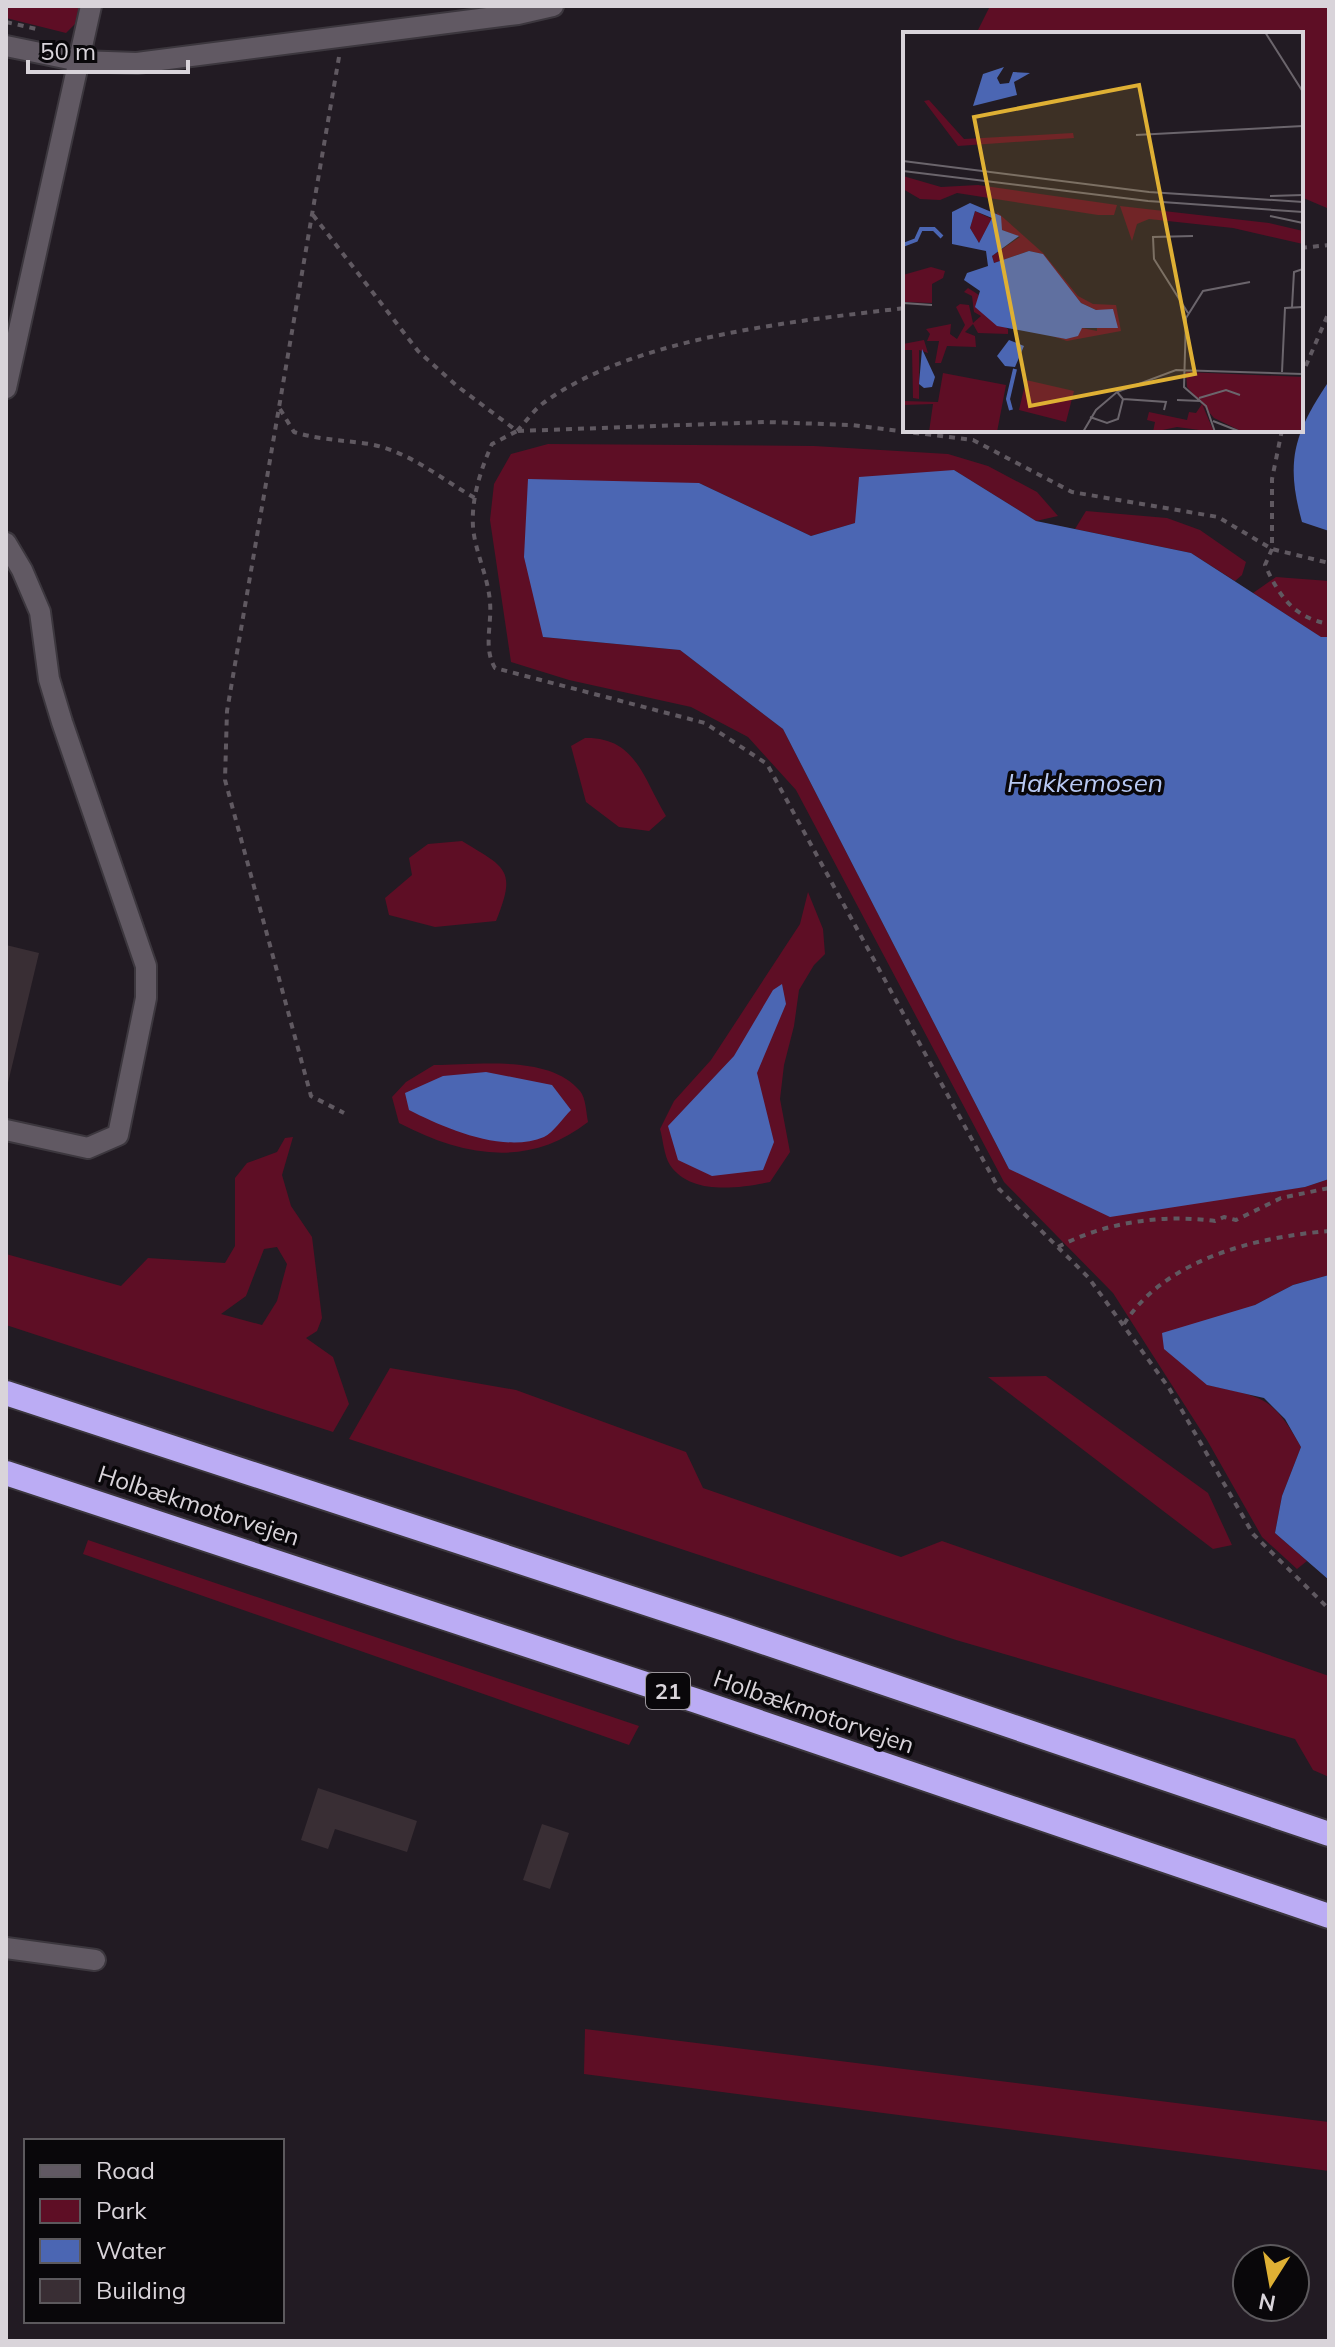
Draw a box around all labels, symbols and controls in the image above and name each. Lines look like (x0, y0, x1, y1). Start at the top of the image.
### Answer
scale bar (28, 24, 188, 74)
inset map (903, 32, 1303, 432)
text: 50 m (40, 36, 96, 66)
water label: Hakkemosen (1007, 766, 1163, 799)
street label: Holbækmotorvejen (94, 1458, 304, 1552)
street label: Holbækmotorvejen (710, 1663, 918, 1759)
road number: 21 (646, 1673, 690, 1709)
legend (24, 2139, 284, 2323)
text: Road (96, 2155, 155, 2185)
text: Park (96, 2195, 147, 2225)
text: Water (96, 2235, 166, 2265)
north arrow (1231, 2243, 1311, 2323)
text: Building (96, 2275, 186, 2305)
text: N (1256, 2287, 1278, 2318)

